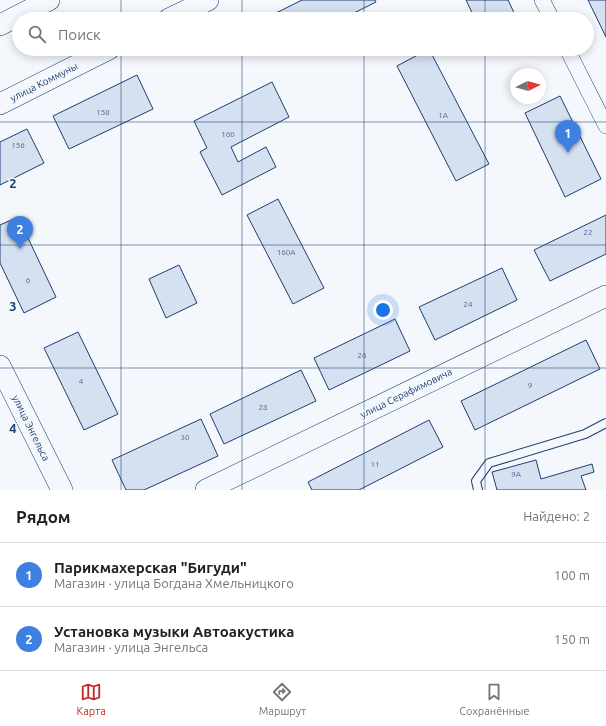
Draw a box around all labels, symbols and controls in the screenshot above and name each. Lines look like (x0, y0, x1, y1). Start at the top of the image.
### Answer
search box (12, 12, 594, 56)
icon: search (26, 23, 48, 45)
text: Поиск (58, 26, 101, 43)
street label: улица Коммуны (8, 60, 80, 104)
north arrow (510, 68, 546, 104)
house number: 158 (96, 108, 110, 117)
house number: 1А (438, 111, 449, 120)
pin: 1 (555, 120, 581, 153)
house number: 160 (221, 130, 235, 139)
house number: 156 (11, 141, 25, 150)
text: 2 (9, 176, 17, 190)
pin: 2 (7, 216, 33, 249)
house number: 22 (583, 228, 593, 237)
house number: 160А (277, 248, 296, 257)
house number: 6 (26, 276, 31, 285)
text: 3 (9, 299, 17, 313)
your location (373, 300, 393, 320)
house number: 24 (463, 300, 473, 309)
house number: 26 (357, 351, 367, 360)
street label: улица Серафимовича (358, 366, 454, 420)
house number: 4 (79, 377, 84, 386)
house number: 9 (528, 381, 532, 390)
street label: улица Энгельса (10, 393, 52, 463)
house number: 28 (258, 403, 268, 412)
text: 4 (9, 421, 17, 435)
house number: 30 (180, 433, 190, 442)
house number: 11 (370, 460, 380, 469)
house number: 9А (511, 470, 522, 479)
text: Рядом (16, 507, 71, 526)
text: Найдено: 2 (523, 509, 590, 523)
text: Парикмахерская "Бигуди" (54, 559, 247, 576)
text: 1 (25, 568, 33, 582)
text: 100 m (554, 568, 590, 582)
text: Магазин · улица Богдана Хмельницкого (54, 576, 294, 590)
text: Установка музыки Автоакустика (54, 623, 294, 640)
text: 2 (25, 632, 33, 646)
text: 150 m (554, 632, 590, 646)
text: Магазин · улица Энгельса (54, 640, 208, 654)
tab: Карта (76, 681, 106, 717)
tab: Маршрут (259, 681, 306, 717)
tab: Сохранённые (459, 681, 529, 717)

